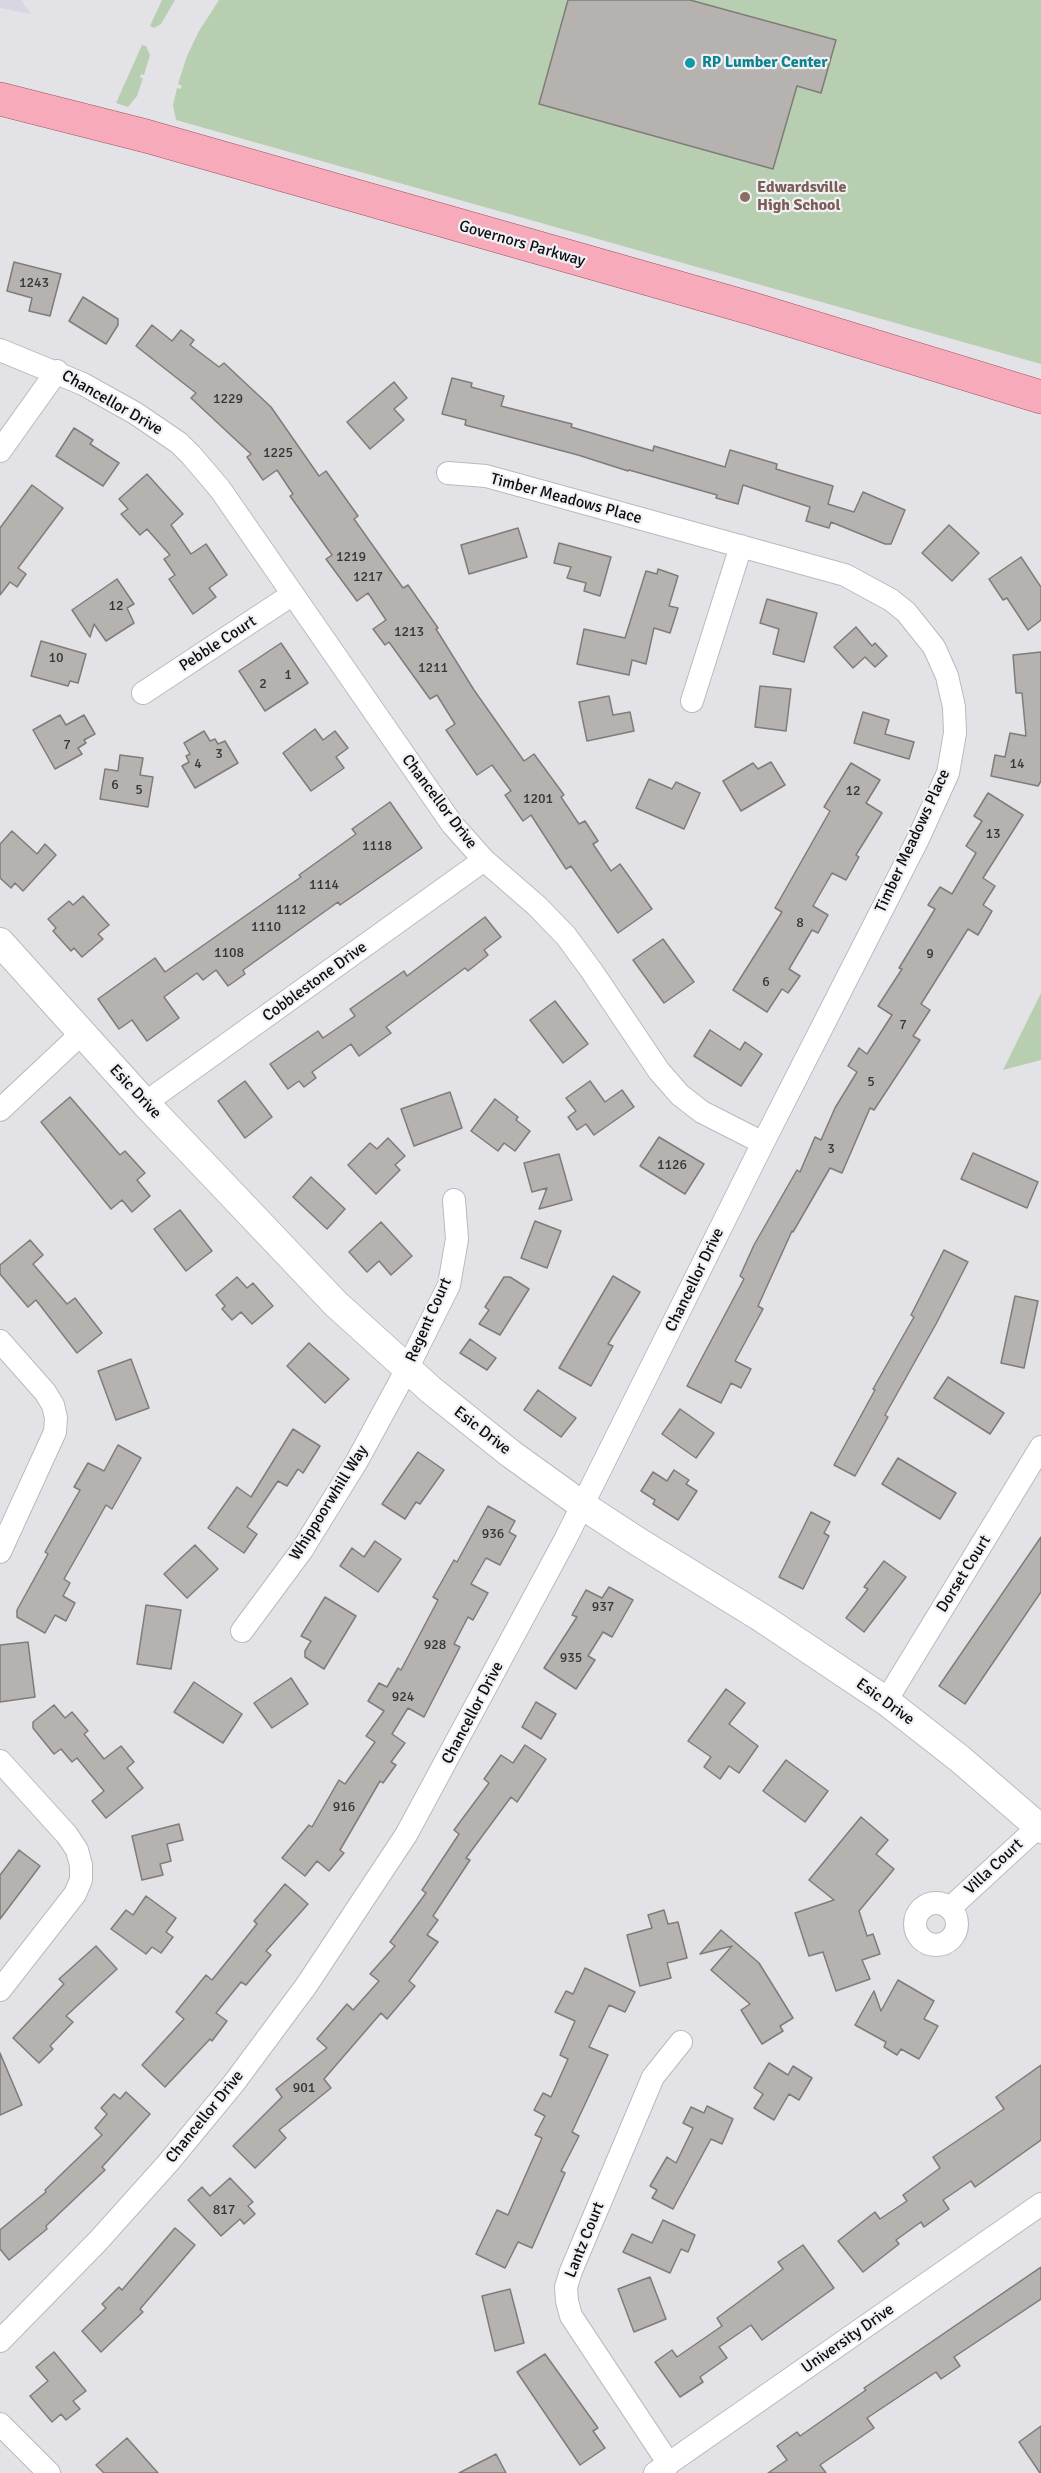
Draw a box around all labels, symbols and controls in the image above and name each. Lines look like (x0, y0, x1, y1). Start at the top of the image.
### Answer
place label: RP Lumber Center (702, 53, 828, 73)
marker: RP Lumber Center (683, 56, 697, 70)
place label: Edwardsville High School (757, 178, 846, 216)
marker: Edwardsville High School (738, 190, 752, 204)
street label: Governors Parkway (457, 217, 587, 271)
house number: 1243 (19, 275, 49, 291)
street label: Chancellor Drive (58, 366, 166, 440)
house number: 1229 (213, 391, 243, 407)
house number: 1225 (263, 445, 293, 461)
street label: Timber Meadows Place (488, 470, 644, 528)
house number: 1219 (336, 549, 366, 565)
house number: 1217 (353, 569, 383, 585)
house number: 12 (108, 598, 124, 614)
street label: Pebble Court (176, 612, 260, 676)
house number: 1213 (394, 624, 424, 640)
house number: 10 (48, 650, 64, 666)
house number: 1211 (418, 660, 448, 676)
house number: 1 (284, 667, 292, 683)
house number: 2 (259, 676, 267, 692)
house number: 7 (63, 737, 71, 753)
house number: 3 (215, 746, 223, 762)
street label: Chancellor Drive (397, 751, 481, 853)
house number: 4 (194, 756, 202, 772)
house number: 14 (1009, 756, 1025, 772)
street label: Timber Meadows Place (871, 766, 955, 916)
house number: 6 (111, 777, 119, 793)
house number: 5 (135, 782, 143, 798)
house number: 12 (845, 783, 861, 799)
house number: 1201 (523, 791, 553, 807)
house number: 13 (985, 826, 1001, 842)
house number: 1118 (362, 838, 392, 854)
house number: 1114 (309, 877, 339, 893)
house number: 1112 (276, 902, 306, 918)
house number: 8 (796, 915, 804, 931)
house number: 1110 (251, 919, 281, 935)
street label: Cobblestone Drive (259, 938, 371, 1026)
house number: 1108 (214, 945, 244, 961)
house number: 9 (926, 946, 934, 962)
house number: 6 (762, 974, 770, 990)
house number: 7 (899, 1017, 907, 1033)
street label: Esic Drive (105, 1061, 165, 1123)
house number: 5 (867, 1074, 875, 1090)
house number: 3 (827, 1141, 835, 1157)
house number: 1126 (657, 1157, 687, 1173)
street label: Chancellor Drive (662, 1225, 728, 1335)
street label: Regent Court (402, 1275, 456, 1365)
street label: Esic Drive (450, 1403, 514, 1459)
street label: Whippoorwhill Way (286, 1442, 372, 1564)
house number: 936 (482, 1526, 504, 1542)
street label: Dorset Court (933, 1532, 995, 1616)
house number: 937 (592, 1599, 614, 1615)
house number: 928 (424, 1637, 446, 1653)
house number: 935 (560, 1650, 582, 1666)
street label: Chancellor Drive (438, 1658, 508, 1768)
street label: Esic Drive (852, 1674, 918, 1730)
house number: 924 (392, 1689, 414, 1705)
house number: 916 (333, 1799, 355, 1815)
street label: Villa Court (961, 1835, 1027, 1899)
street label: Chancellor Drive (162, 2067, 248, 2167)
house number: 901 (293, 2080, 315, 2096)
street label: Lantz Court (561, 2199, 609, 2281)
house number: 817 (213, 2202, 235, 2218)
street label: University Drive (798, 2300, 898, 2378)

